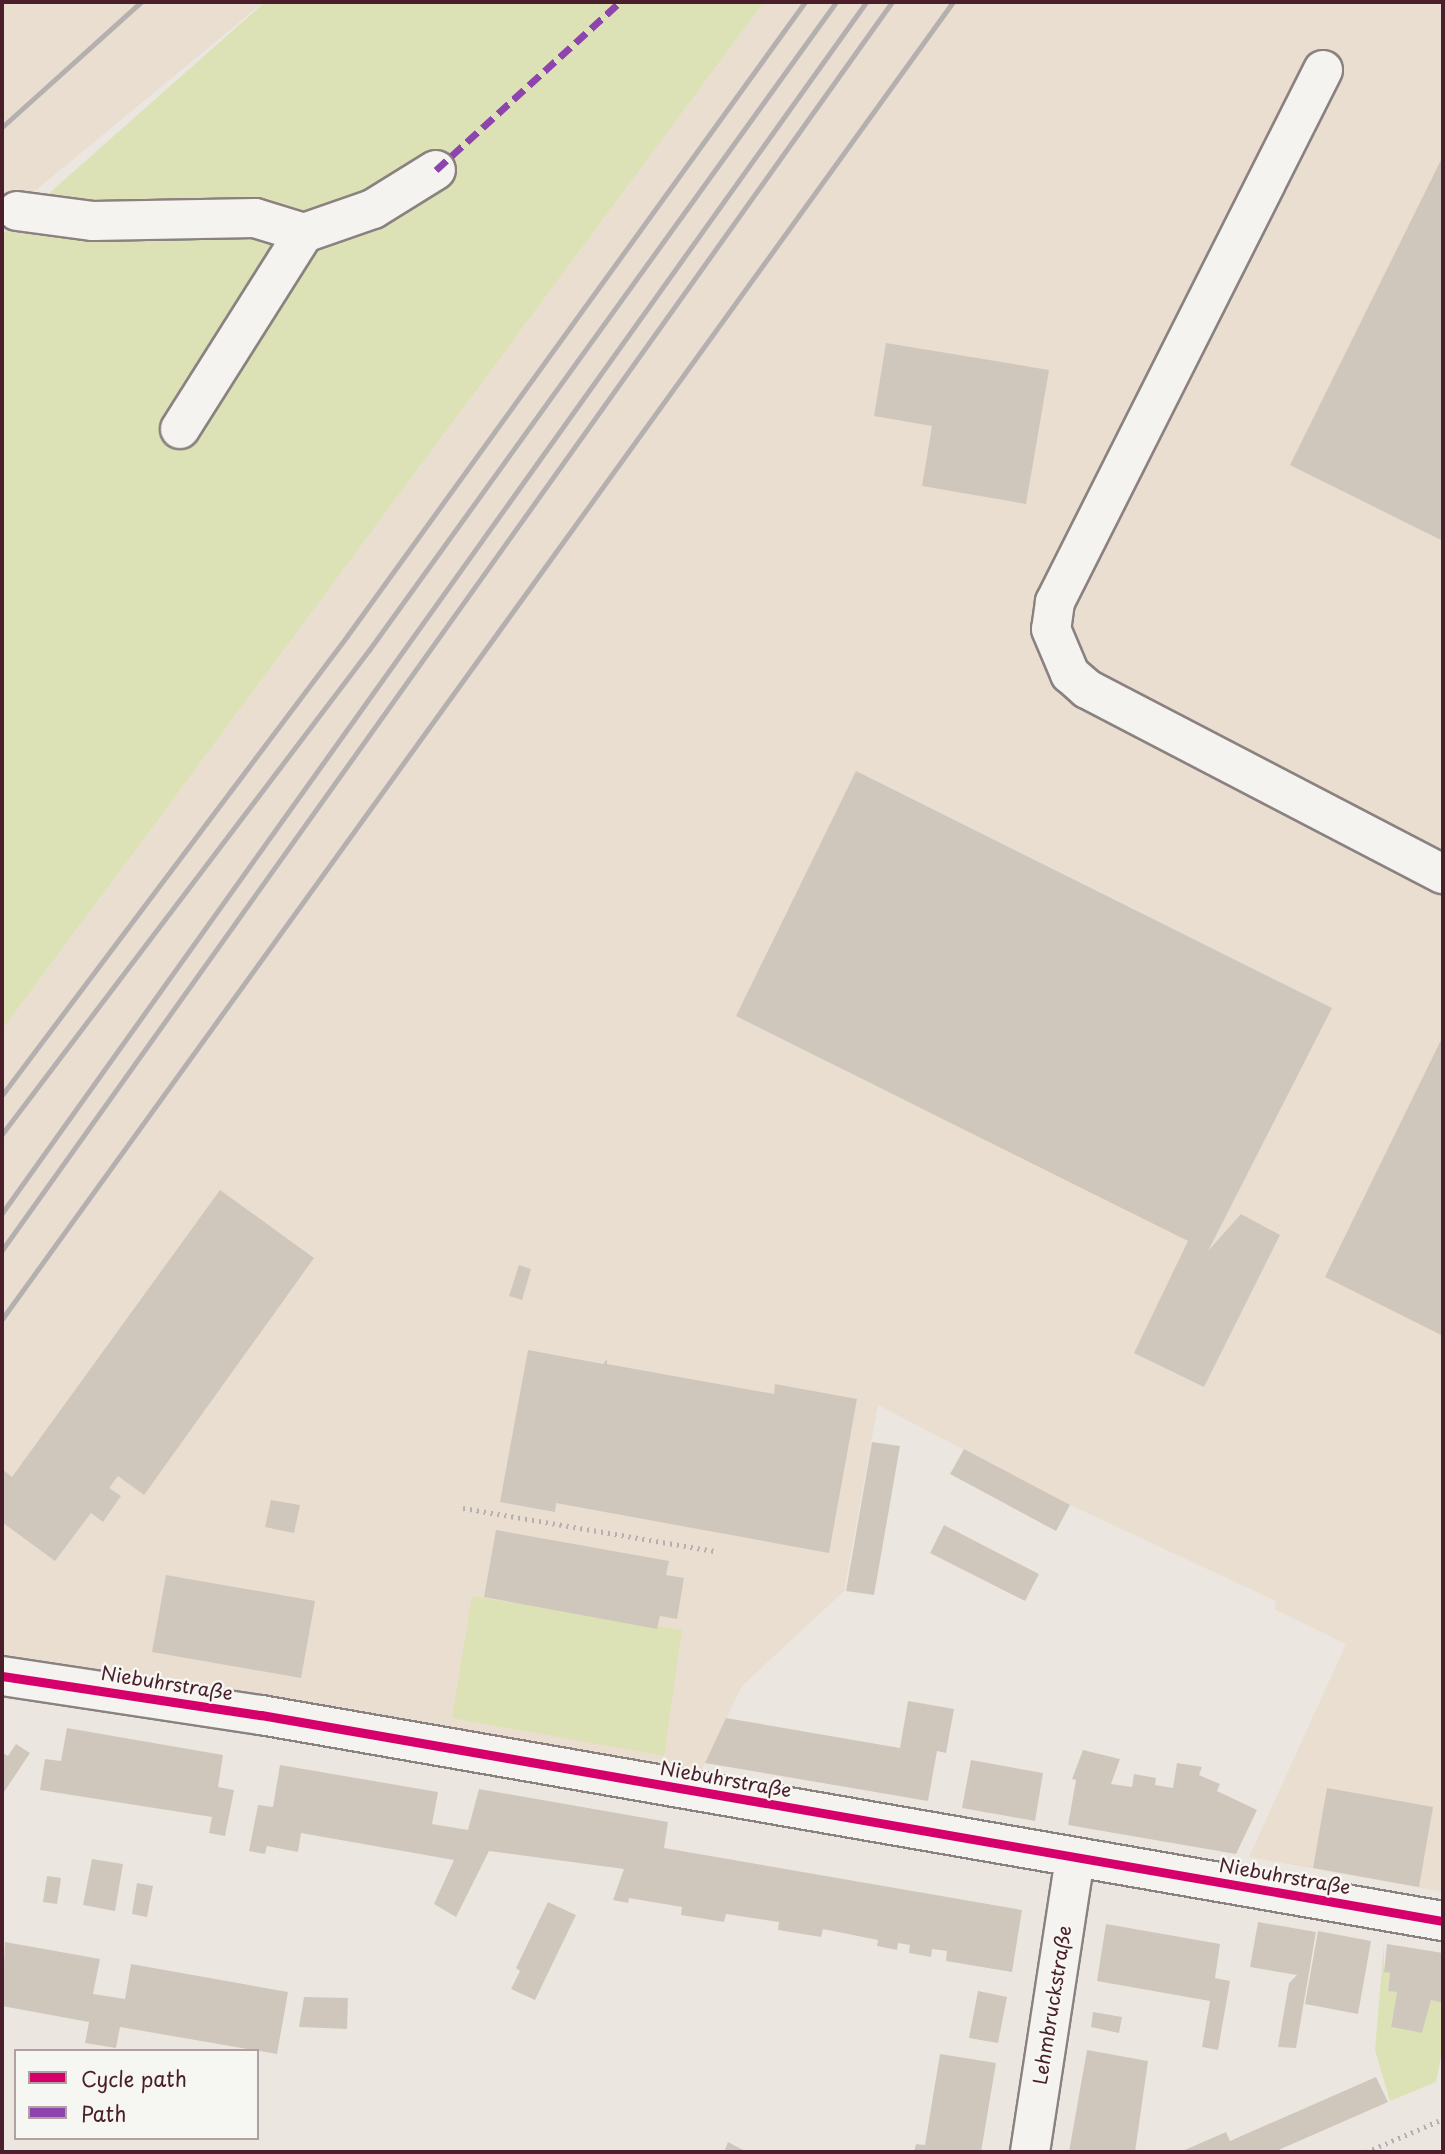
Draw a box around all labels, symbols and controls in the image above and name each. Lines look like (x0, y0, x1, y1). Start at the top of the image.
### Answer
street label: Niebuhrstraße (100, 1661, 234, 1705)
street label: Niebuhrstraße (659, 1756, 793, 1802)
street label: Niebuhrstraße (1218, 1853, 1352, 1899)
street label: Lehmbruckstraße (1028, 1924, 1076, 2086)
legend (14, 2049, 259, 2140)
text: Cycle path (81, 2062, 187, 2094)
text: Path (81, 2097, 126, 2129)

